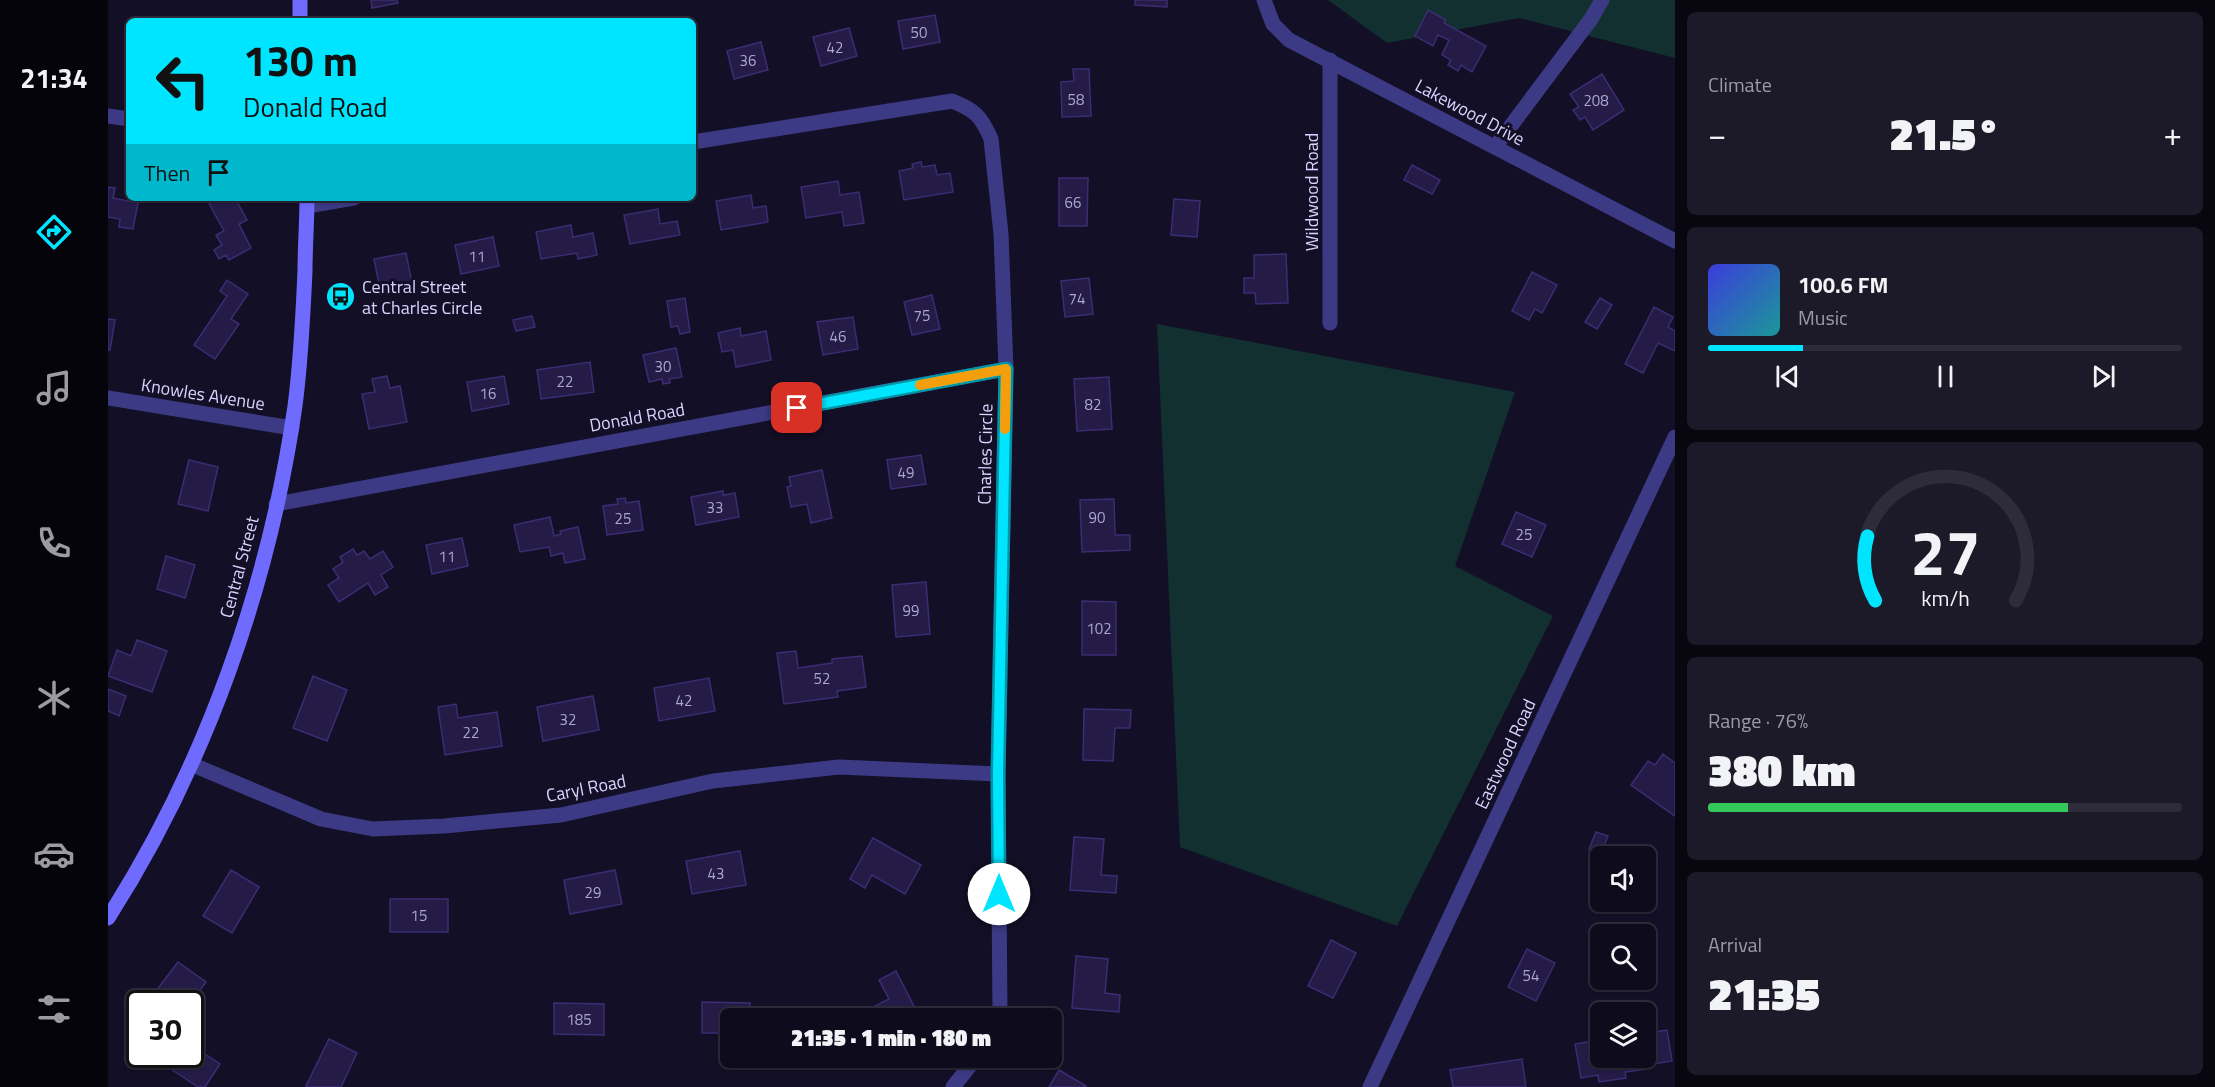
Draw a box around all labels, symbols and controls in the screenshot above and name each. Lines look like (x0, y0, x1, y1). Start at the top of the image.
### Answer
house number: 50 (911, 21, 927, 44)
text: 130 m (243, 28, 358, 92)
house number: 42 (827, 36, 843, 59)
icon: left (144, 42, 222, 120)
house number: 36 (740, 49, 756, 72)
text: 21:34 (20, 57, 88, 98)
text: Climate (1708, 69, 1772, 100)
street label: Lakewood Drive (1410, 72, 1530, 152)
text: Donald Road (243, 86, 388, 127)
house number: 58 (1068, 88, 1084, 111)
house number: 208 (1583, 89, 1609, 112)
text: 21.5° (1889, 99, 2001, 167)
text: − (1708, 109, 1726, 159)
text: + (2164, 109, 2182, 159)
street label: Wildwood Road (1298, 133, 1325, 251)
text: Then (144, 156, 190, 190)
icon: arrive (202, 156, 235, 189)
house number: 66 (1065, 191, 1081, 214)
icon: directions (33, 211, 75, 253)
house number: 11 (469, 245, 485, 268)
text: 100.6 FM (1798, 268, 1888, 302)
place label: Central Street at Charles Circle (362, 273, 482, 321)
bus stop icon: Central Street at Charles Circle (325, 280, 357, 312)
house number: 74 (1069, 287, 1085, 310)
text: Music (1798, 302, 1848, 333)
house number: 75 (914, 304, 930, 327)
house number: 46 (830, 325, 846, 348)
house number: 30 (655, 355, 671, 378)
icon: previous (1771, 360, 1804, 393)
icon: pause (1929, 360, 1962, 393)
icon: next (2087, 360, 2120, 393)
icon: music (33, 367, 75, 409)
house number: 22 (557, 370, 573, 393)
street label: Knowles Avenue (139, 371, 267, 417)
house number: 16 (480, 382, 496, 405)
pin (771, 382, 822, 433)
icon: arrive (780, 391, 813, 424)
house number: 82 (1085, 393, 1101, 416)
street label: Donald Road (587, 395, 687, 439)
street label: Charles Circle (971, 403, 999, 505)
house number: 49 (898, 461, 914, 484)
house number: 33 (707, 496, 723, 519)
text: 27 (1910, 504, 1980, 599)
house number: 90 (1089, 506, 1105, 529)
house number: 25 (615, 507, 631, 530)
street label: Central Street (212, 512, 266, 621)
icon: phone (33, 522, 75, 564)
house number: 25 (1516, 523, 1532, 546)
house number: 11 (439, 545, 455, 568)
text: km/h (1921, 582, 1969, 614)
house number: 99 (903, 599, 919, 622)
house number: 102 (1086, 617, 1112, 640)
house number: 52 (814, 667, 830, 690)
icon: climate (33, 677, 75, 719)
house number: 42 (676, 689, 692, 712)
street label: Eastwood Road (1468, 694, 1542, 814)
text: Range · 76% (1708, 705, 1808, 736)
house number: 32 (560, 708, 576, 731)
house number: 22 (463, 721, 479, 744)
text: 380 km (1708, 735, 1856, 803)
street label: Caryl Road (544, 767, 628, 809)
icon: car (33, 833, 75, 875)
map controls (1590, 846, 1656, 1068)
button: sound (1590, 846, 1656, 912)
house number: 43 (708, 862, 724, 885)
position arrow (967, 862, 1031, 926)
house number: 29 (585, 881, 601, 904)
house number: 15 (411, 904, 427, 927)
button: search (1590, 924, 1656, 990)
text: Arrival (1708, 929, 1762, 960)
text: 21:35 (1708, 959, 1820, 1027)
house number: 54 (1523, 964, 1539, 987)
icon: filters (33, 988, 75, 1030)
speed limit sign: 30 (126, 990, 204, 1068)
button: layers (1590, 1002, 1656, 1068)
house number: 185 (566, 1008, 592, 1031)
text: 21:35 · 1 min · 180 m (791, 1021, 991, 1055)

